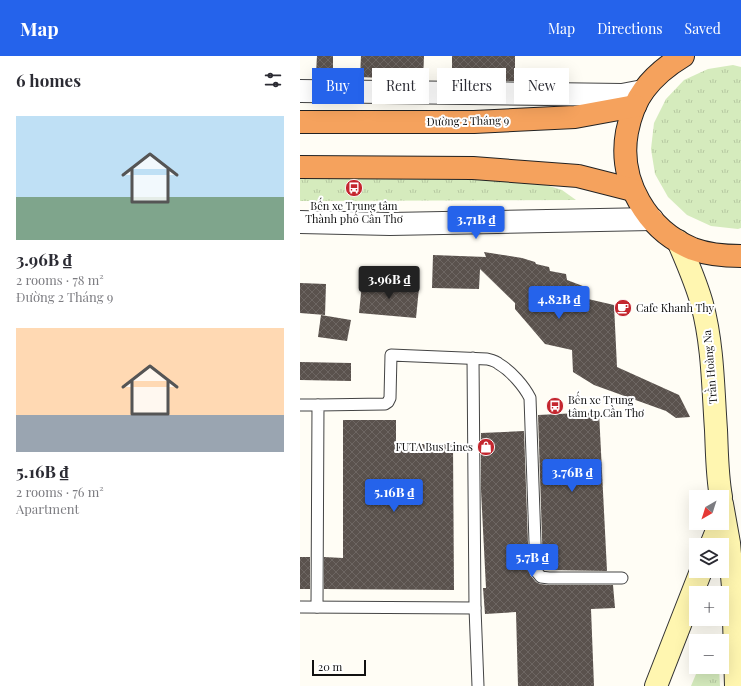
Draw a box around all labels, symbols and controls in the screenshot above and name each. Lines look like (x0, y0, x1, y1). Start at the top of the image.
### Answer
text: Map (20, 15, 59, 41)
text: Map (548, 19, 575, 38)
text: Directions (597, 19, 663, 38)
text: Saved (685, 19, 721, 38)
chip: Buy (312, 68, 364, 104)
chip: Rent (372, 68, 429, 104)
chip: Filters (437, 68, 506, 104)
chip: New (514, 68, 569, 104)
text: 6 homes (16, 69, 81, 91)
icon: filters (262, 69, 284, 91)
street label: Đường 2 Tháng 9 (427, 112, 510, 129)
icon: home (114, 142, 186, 214)
bus stop icon: Bến xe Trung tâm Thành phố Cần Thơ (344, 178, 364, 198)
place label: Bến xe Trung tâm Thành phố Cần Thơ (305, 197, 403, 226)
pin: 3.71B ₫ (439, 206, 513, 240)
text: 3.71B ₫ (457, 210, 495, 227)
text: 3.96B ₫ (16, 248, 72, 270)
pin: 3.96B ₫ (352, 266, 426, 300)
text: 3.96B ₫ (368, 270, 410, 287)
text: 2 rooms · 78 m² (16, 271, 104, 288)
pin: 4.82B ₫ (522, 286, 596, 320)
text: Đường 2 Tháng 9 (16, 288, 113, 305)
text: 4.82B ₫ (538, 290, 580, 307)
cafe icon: Cafe Khanh Thy (613, 298, 633, 318)
place label: Cafe Khanh Thy (636, 300, 715, 315)
street label: Trần Hoàng Na (699, 329, 720, 405)
icon: home (114, 354, 186, 426)
place label: Bến xe Trung tâm tp.Cần Thơ (568, 391, 644, 420)
bus stop icon: Bến xe Trung tâm tp.Cần Thơ (545, 396, 565, 416)
shop icon: FUTA Bus Lines (476, 437, 496, 457)
place label: FUTA Bus Lines (396, 439, 473, 454)
pin: 3.76B ₫ (535, 459, 609, 493)
text: 5.16B ₫ (16, 460, 69, 482)
text: 3.76B ₫ (551, 463, 593, 480)
pin: 5.16B ₫ (357, 479, 431, 513)
text: 2 rooms · 76 m² (16, 483, 104, 500)
text: 5.16B ₫ (374, 483, 414, 500)
north arrow (689, 490, 729, 530)
map controls (689, 490, 729, 674)
text: Apartment (16, 500, 79, 517)
button: layers (689, 538, 729, 578)
pin: 5.7B ₫ (499, 544, 565, 578)
text: 5.7B ₫ (515, 548, 549, 565)
button: + (689, 586, 729, 626)
button: − (689, 634, 729, 674)
scale bar (312, 658, 366, 677)
text: 20 m (318, 659, 342, 674)

